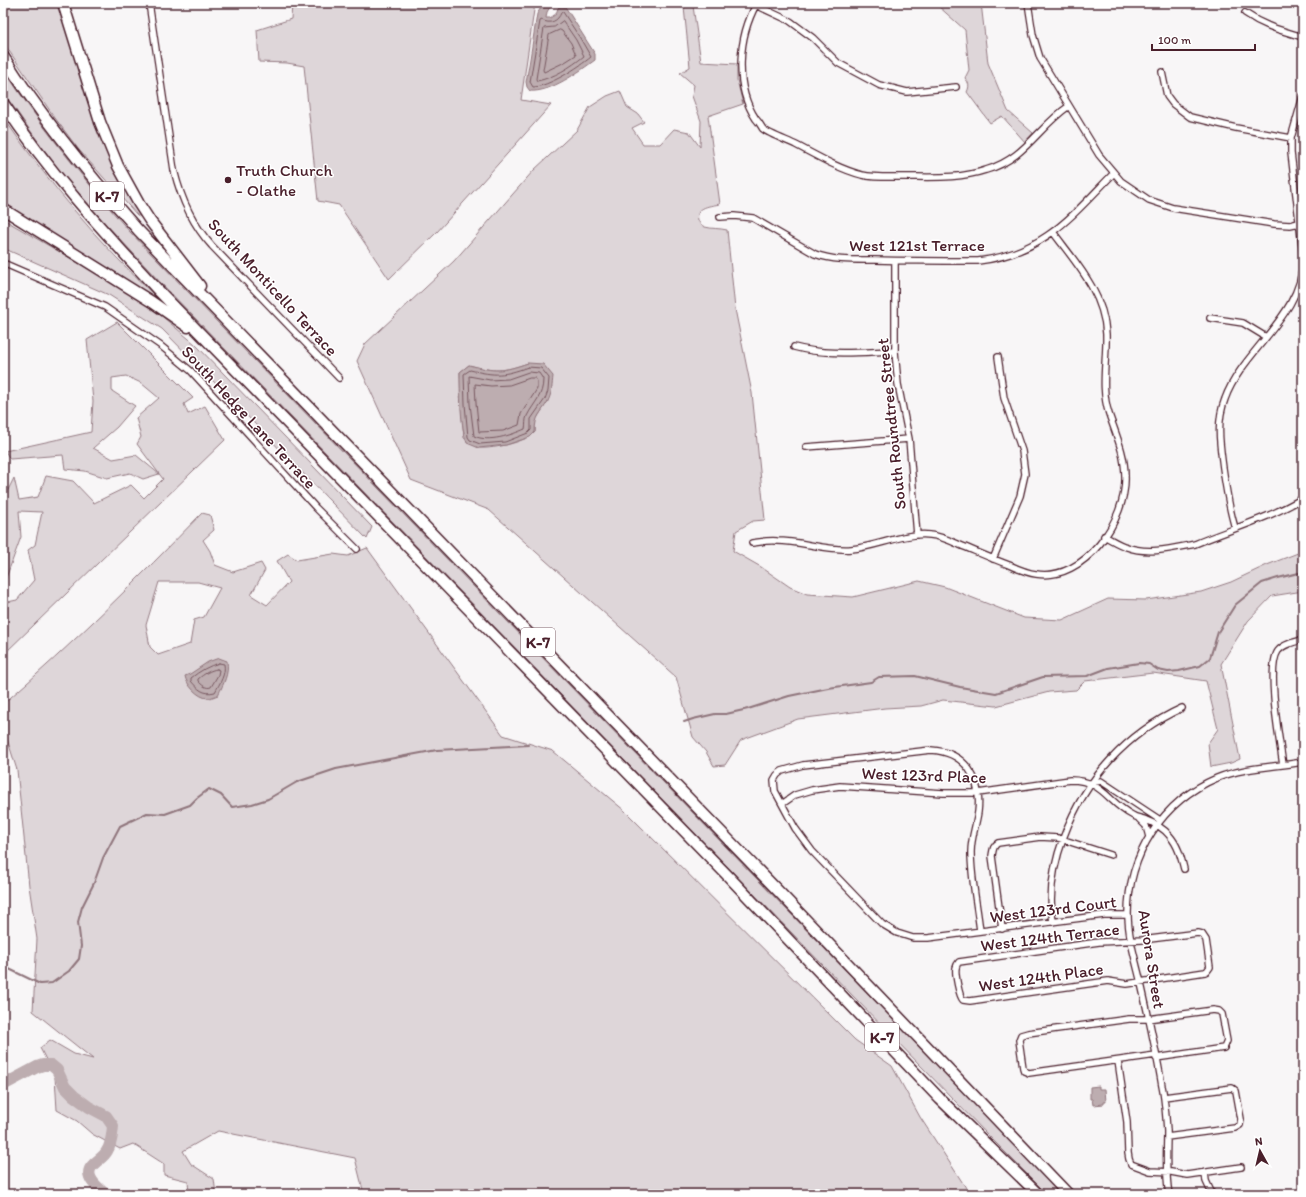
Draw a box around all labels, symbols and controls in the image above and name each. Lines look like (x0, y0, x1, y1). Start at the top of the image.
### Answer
scale bar (1152, 26, 1255, 52)
text: 100 m (1158, 33, 1191, 47)
place label: Truth Church - Olathe (236, 160, 333, 200)
marker: Truth Church - Olathe (223, 175, 233, 185)
road number: K-7 (90, 182, 124, 210)
street label: South Monticello Terrace (204, 214, 342, 360)
street label: West 121st Terrace (849, 235, 985, 255)
street label: South Roundtree Street (872, 337, 910, 511)
street label: South Hedge Lane Terrace (178, 341, 320, 493)
road number: K-7 (521, 628, 555, 656)
street label: West 123rd Place (861, 763, 987, 787)
street label: West 123rd Court (988, 891, 1118, 927)
street label: Aurora Street (1134, 908, 1170, 1010)
street label: West 124th Terrace (979, 919, 1121, 955)
street label: West 124th Place (977, 958, 1105, 996)
road number: K-7 (865, 1023, 899, 1051)
north arrow (1240, 1131, 1280, 1171)
text: N (1254, 1135, 1263, 1149)

